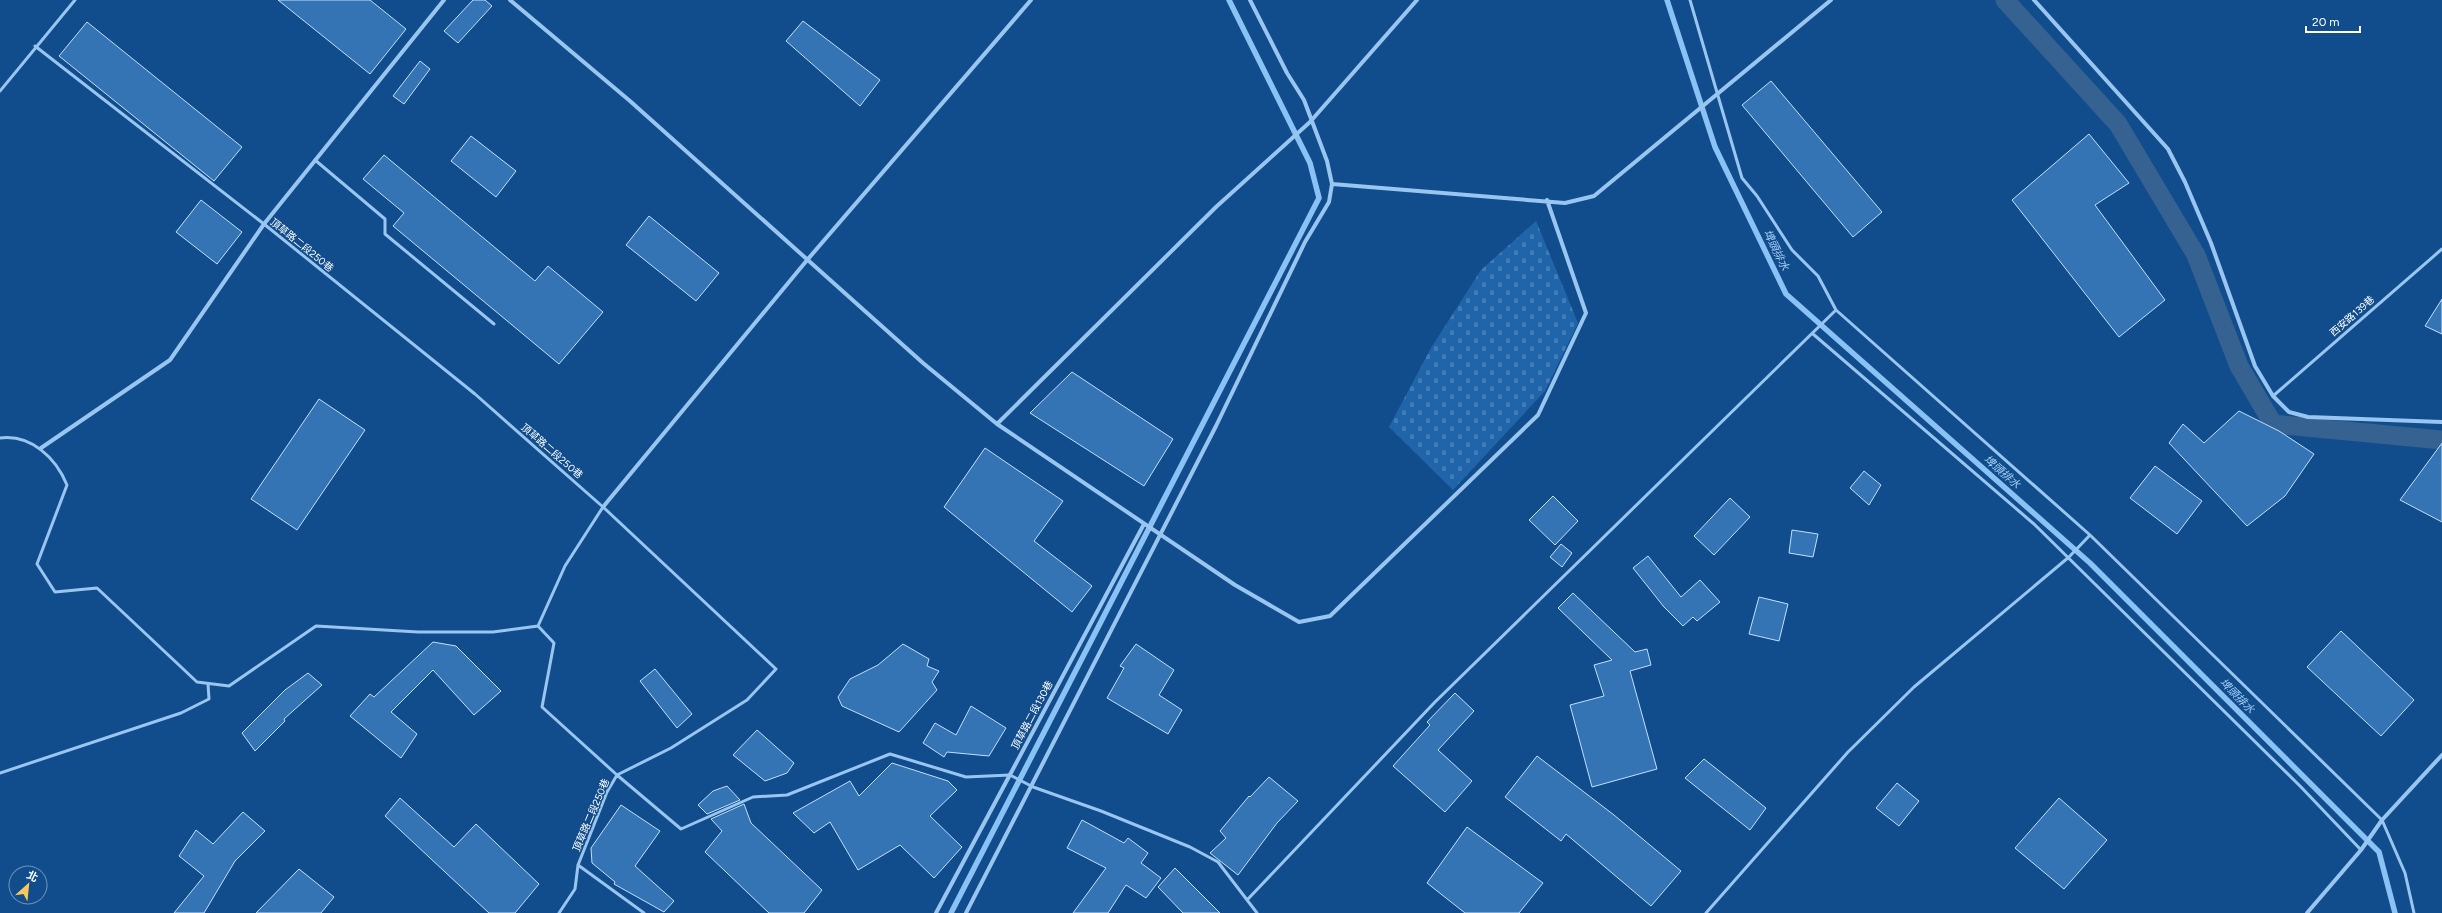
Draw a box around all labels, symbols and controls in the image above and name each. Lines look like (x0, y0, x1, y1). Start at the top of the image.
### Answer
scale bar (2306, 8, 2360, 34)
text: 20 m (2312, 15, 2340, 29)
street label: 頂草路二段250巷 (268, 215, 336, 275)
water label: 埤頭排水 (1761, 227, 1792, 274)
street label: 西安路139巷 (2327, 293, 2377, 339)
street label: 頂草路二段250巷 (518, 421, 586, 481)
water label: 埤頭排水 (1981, 453, 2024, 492)
water label: 埤頭排水 (2217, 676, 2258, 717)
street label: 頂草路二段130巷 (1008, 678, 1056, 752)
street label: 頂草路二段250巷 (570, 777, 612, 853)
north arrow (8, 865, 48, 905)
text: 北 (24, 868, 40, 885)

